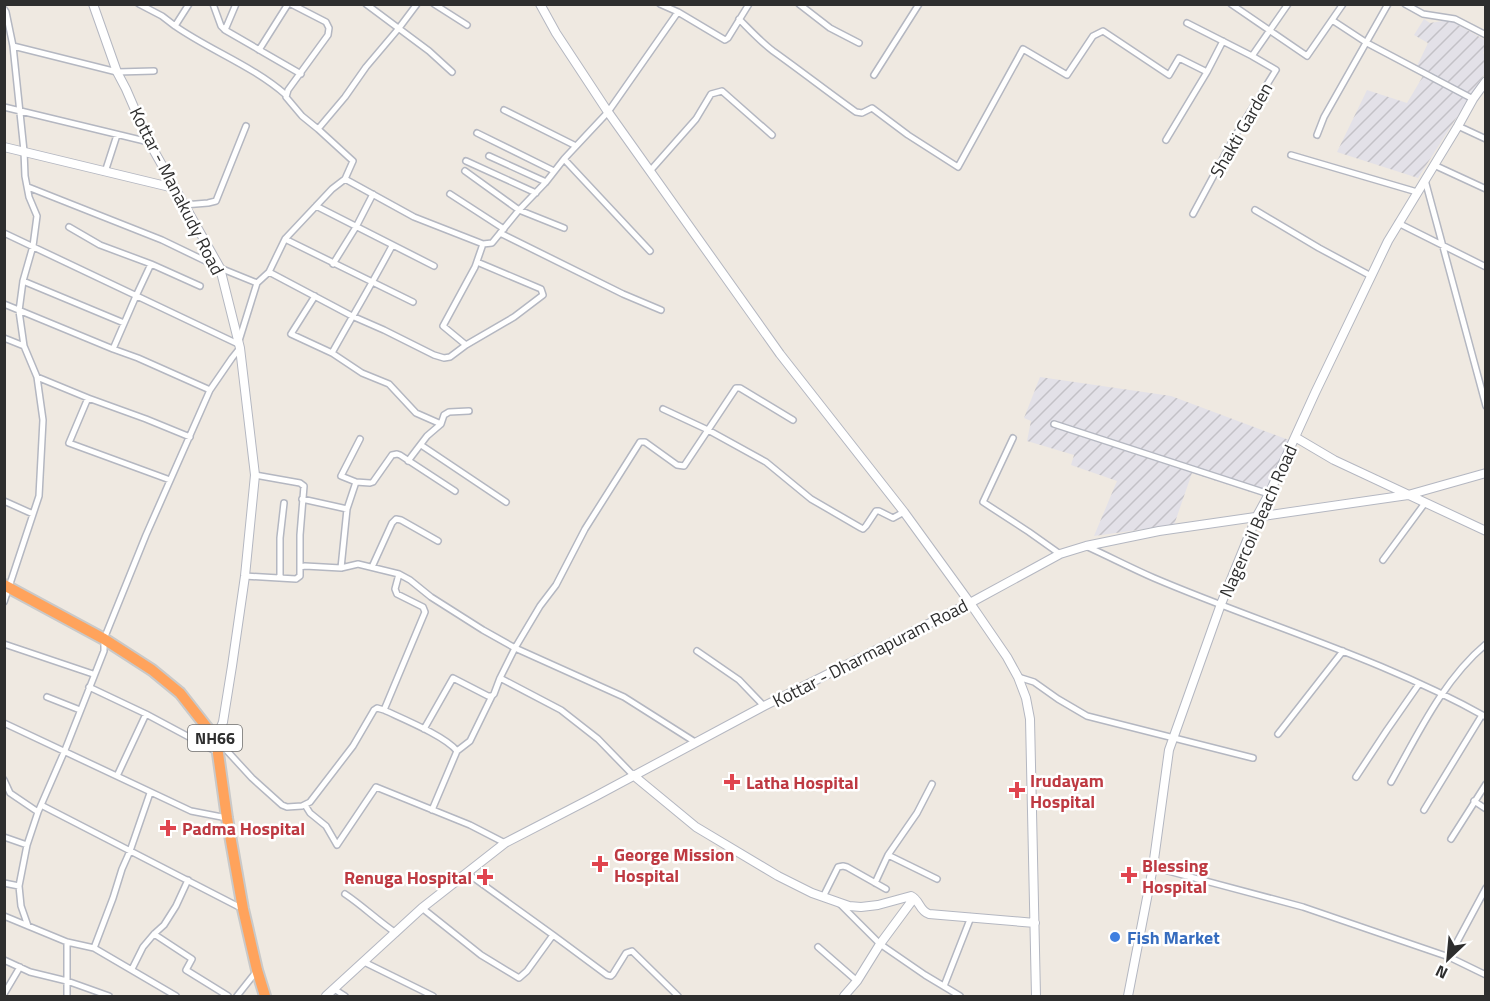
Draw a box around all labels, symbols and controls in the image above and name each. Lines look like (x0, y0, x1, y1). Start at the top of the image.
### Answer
street label: Shakti Garden (1203, 77, 1279, 183)
street label: Kottar - Manakudy Road (123, 102, 231, 280)
street label: Nagercoil Beach Road (1212, 440, 1304, 602)
street label: Kottar - Dharmapuram Road (768, 592, 972, 714)
road number: NH66 (188, 725, 242, 751)
place label: Irudayam Hospital (1030, 767, 1104, 815)
place label: Latha Hospital (746, 769, 859, 796)
marker: Latha Hospital (723, 773, 741, 791)
marker: Irudayam Hospital (1008, 781, 1026, 799)
place label: Padma Hospital (182, 815, 305, 842)
marker: Padma Hospital (159, 819, 177, 837)
place label: George Mission Hospital (614, 841, 734, 889)
place label: Blessing Hospital (1142, 852, 1209, 900)
marker: George Mission Hospital (591, 855, 609, 873)
place label: Renuga Hospital (344, 864, 472, 891)
marker: Blessing Hospital (1120, 866, 1138, 884)
marker: Renuga Hospital (476, 868, 494, 886)
place label: Fish Market (1127, 924, 1220, 951)
north arrow (1418, 929, 1478, 989)
marker: Fish Market (1108, 930, 1122, 944)
text: N (1431, 959, 1452, 986)

